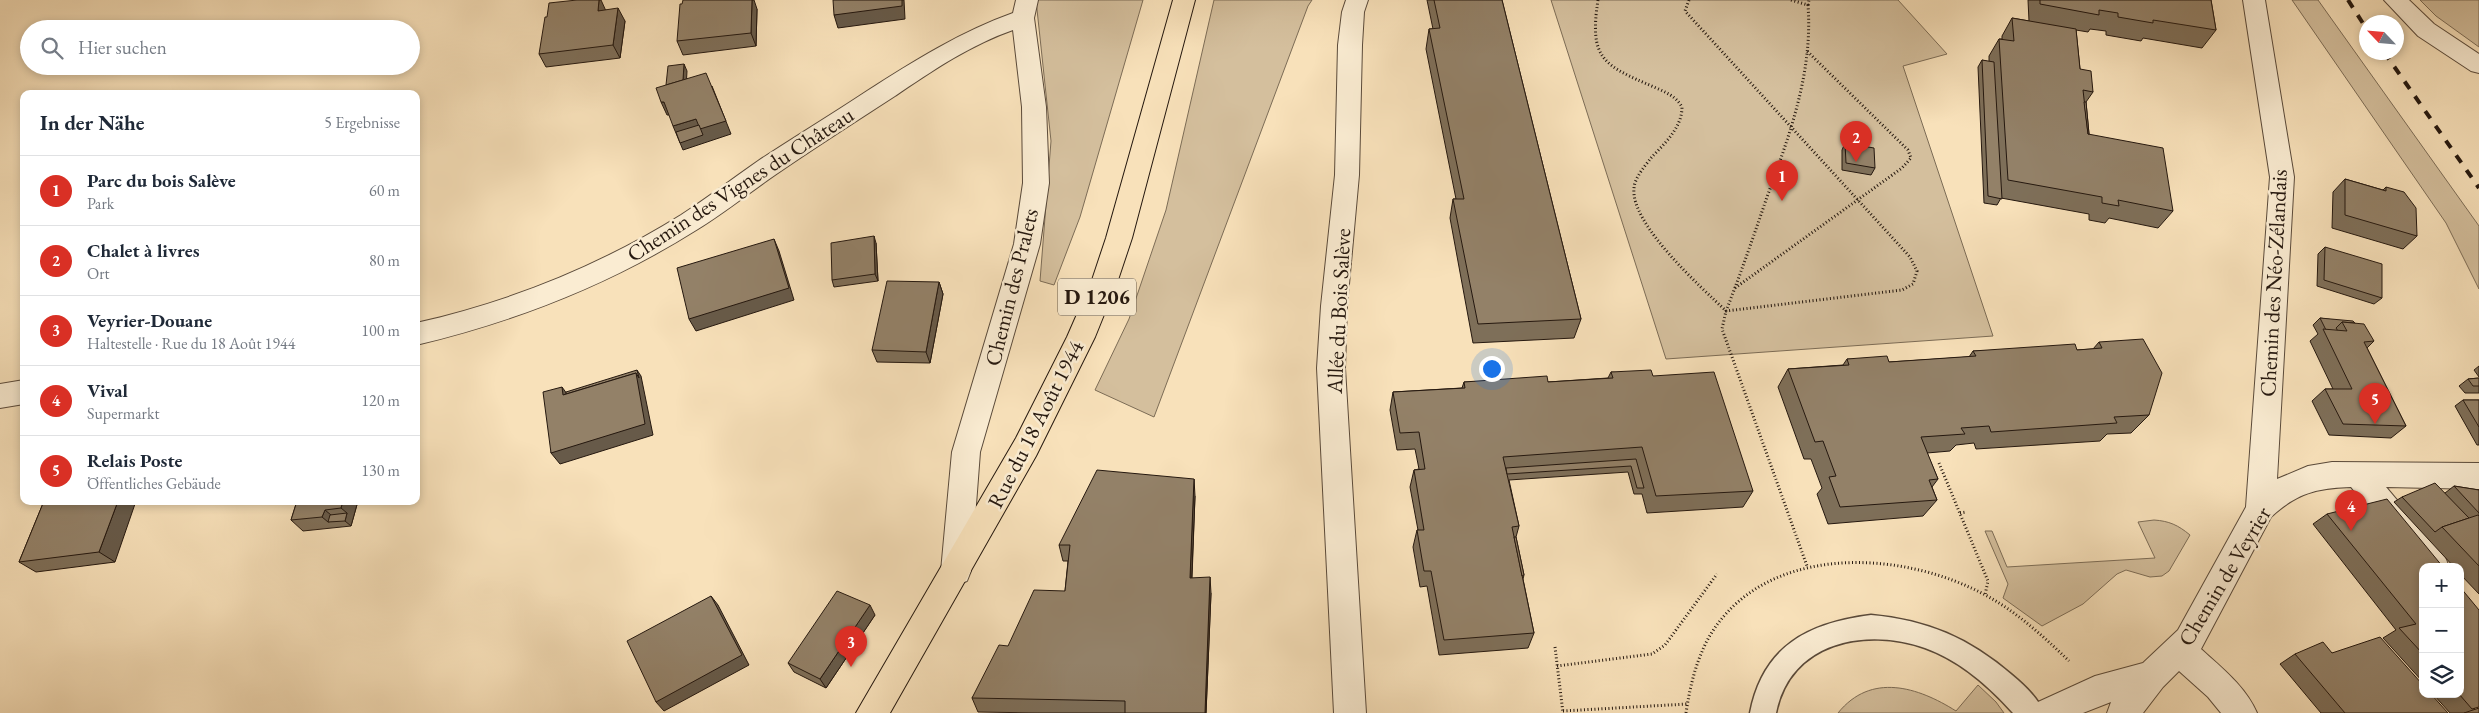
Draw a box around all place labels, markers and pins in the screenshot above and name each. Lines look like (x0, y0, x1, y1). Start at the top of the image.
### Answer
pin: 2 (1840, 121, 1872, 162)
pin: 1 (1766, 160, 1798, 201)
pin: 5 (2359, 383, 2391, 424)
pin: 4 (2335, 490, 2367, 531)
pin: 3 (835, 626, 867, 667)

